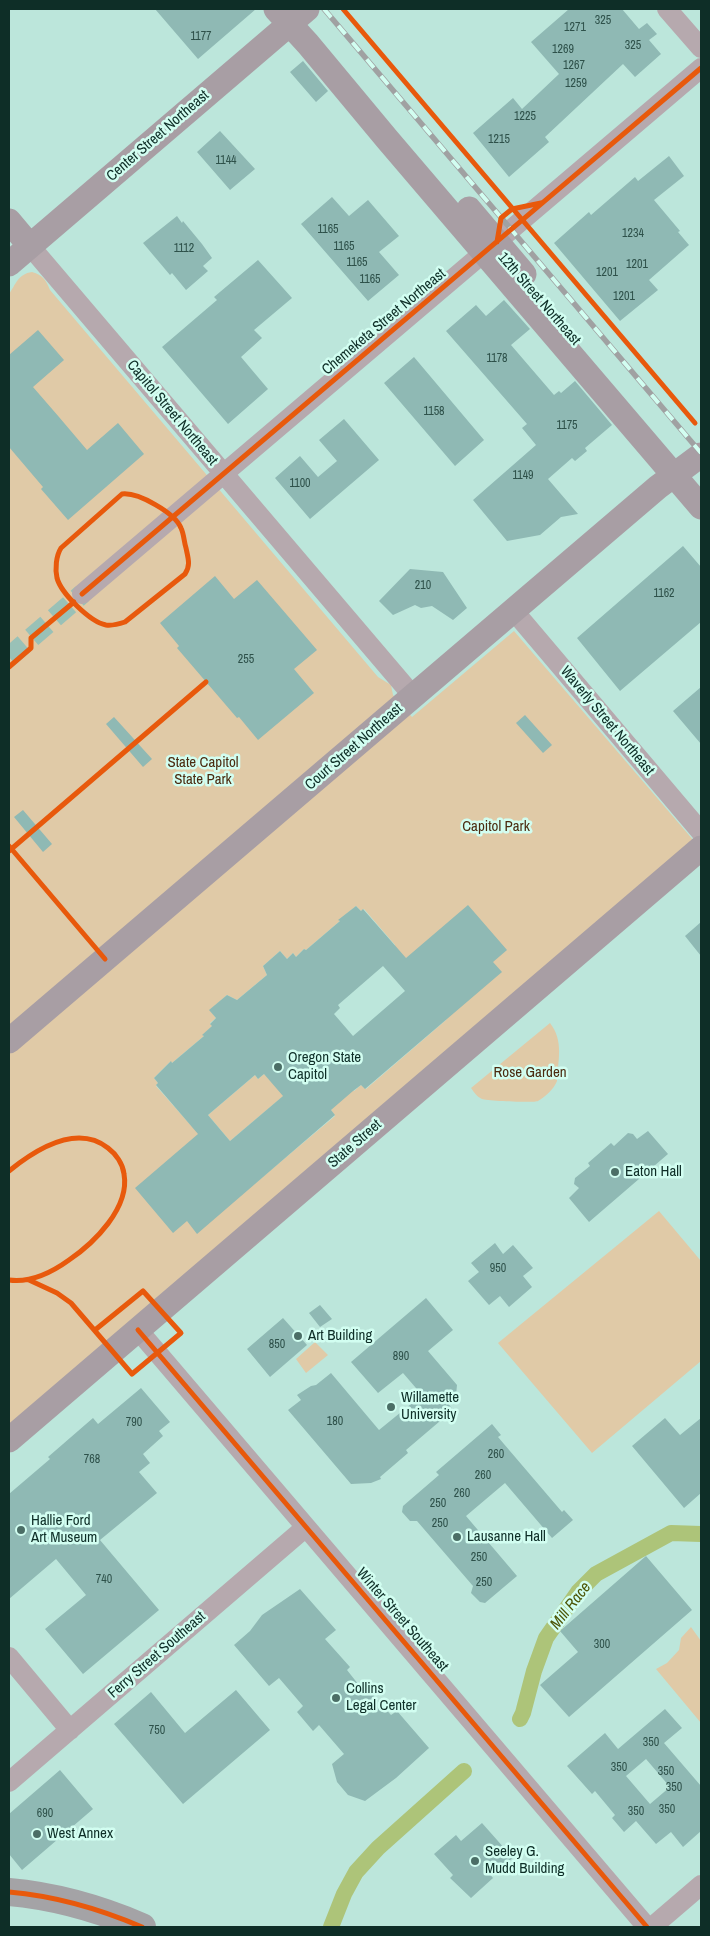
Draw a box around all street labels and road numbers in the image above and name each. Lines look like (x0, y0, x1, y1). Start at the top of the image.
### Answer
street label: Center Street Northeast (103, 87, 213, 185)
street label: 12th Street Northeast (494, 249, 584, 349)
street label: Chemeketa Street Northeast (319, 265, 449, 379)
street label: Capitol Street Northeast (123, 357, 221, 469)
street label: Waverly Street Northeast (556, 663, 658, 779)
street label: Court Street Northeast (302, 700, 406, 794)
street label: State Street (325, 1116, 385, 1172)
street label: Winter Street Southeast (352, 1565, 452, 1675)
street label: Ferry Street Southeast (105, 1608, 209, 1702)

